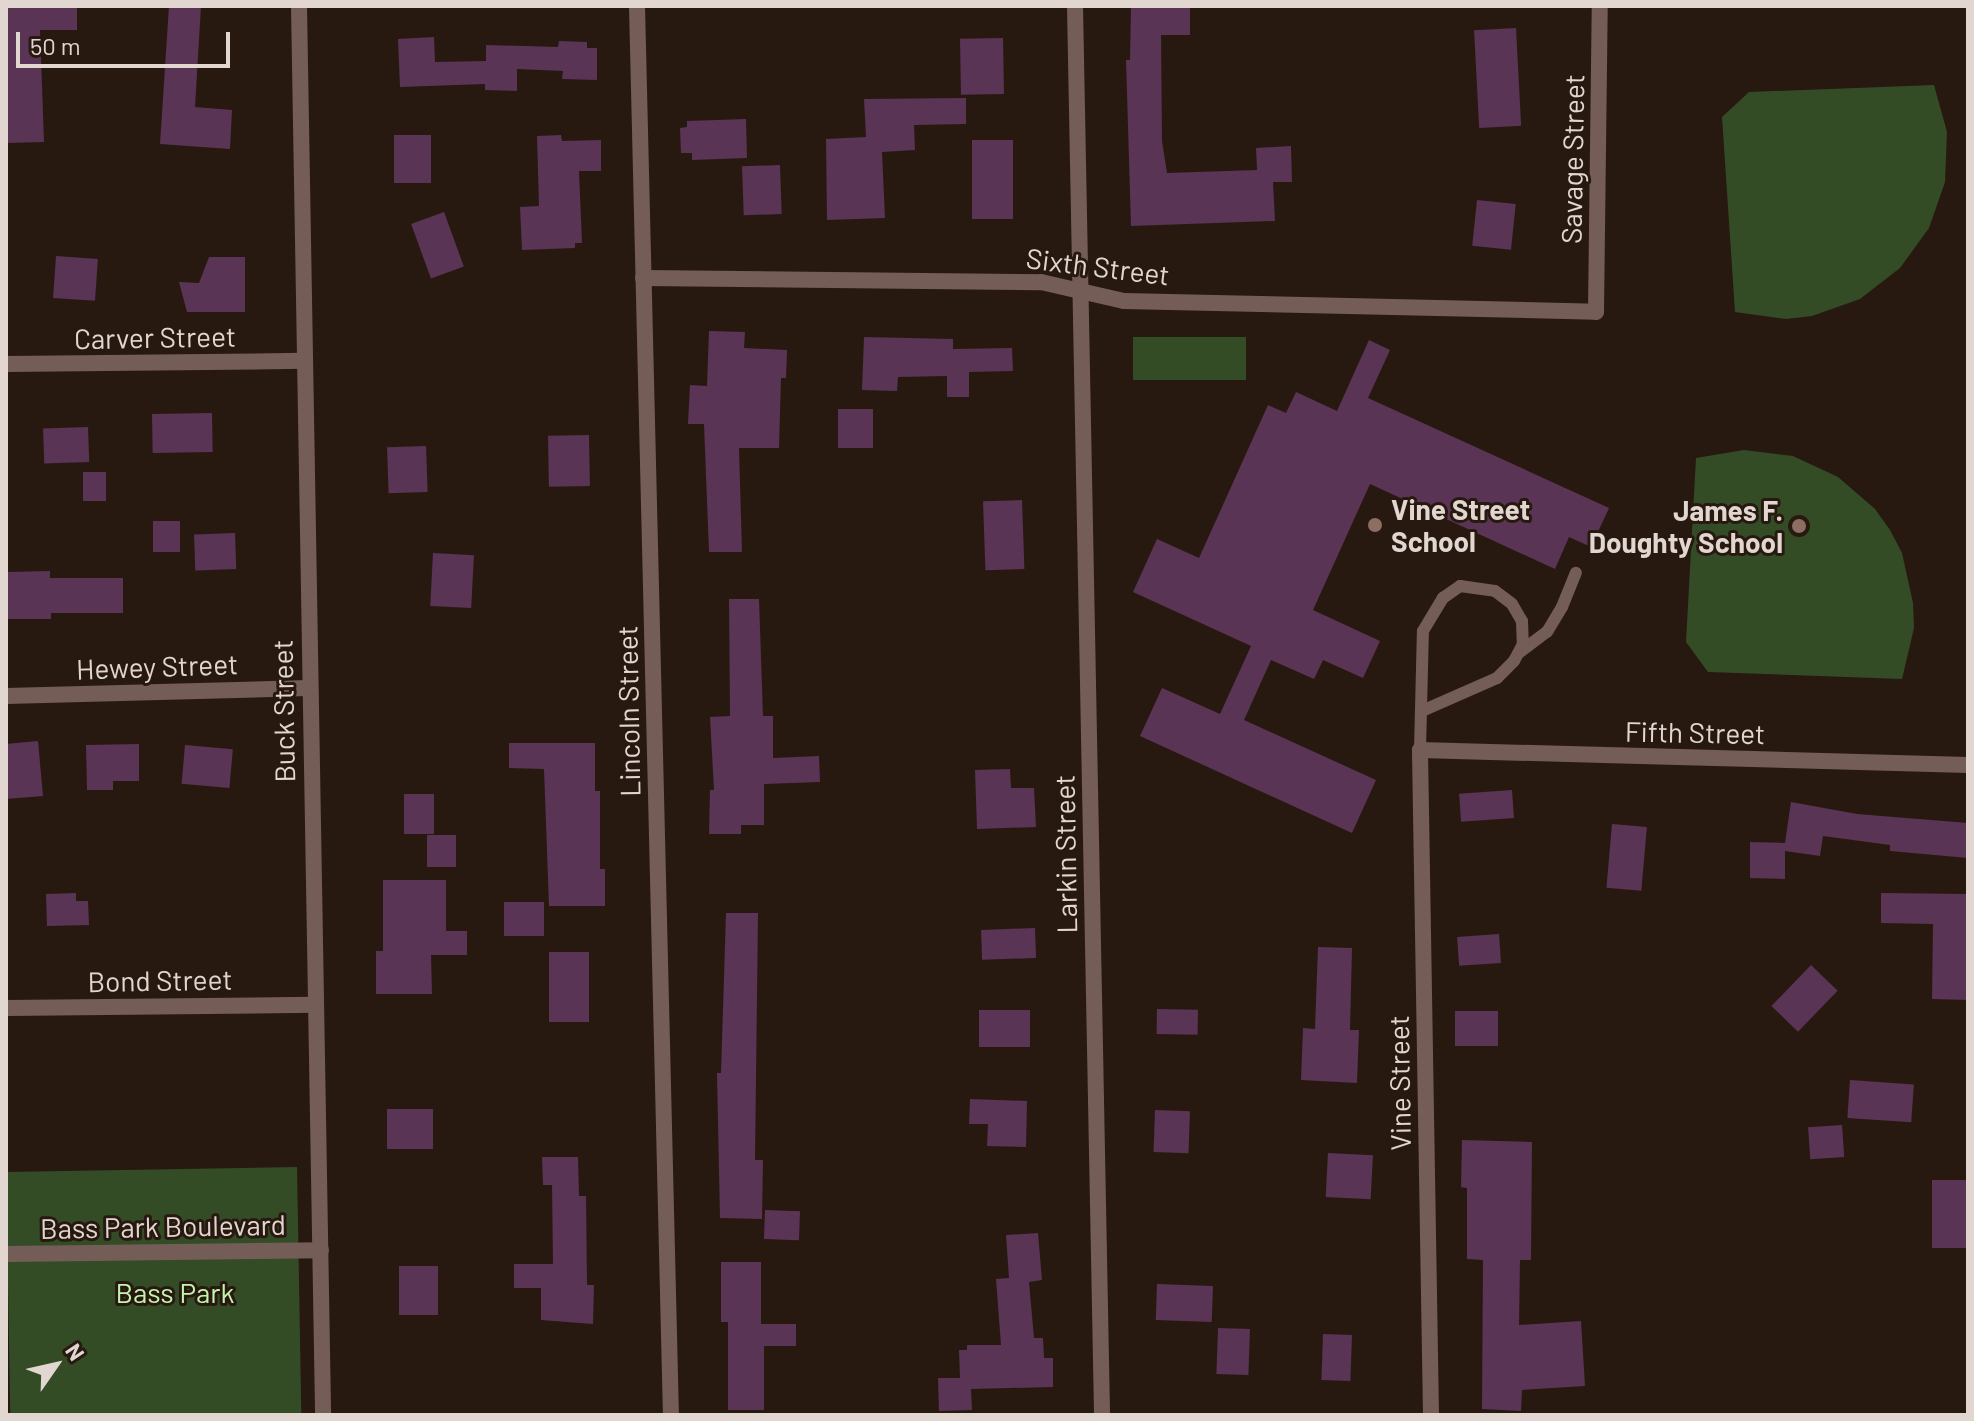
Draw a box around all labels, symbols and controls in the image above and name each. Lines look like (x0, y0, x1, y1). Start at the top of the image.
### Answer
scale bar (20, 16, 234, 66)
text: 50 m (30, 31, 81, 60)
street label: Savage Street (1554, 74, 1590, 244)
street label: Sixth Street (1024, 241, 1172, 291)
street label: Carver Street (74, 319, 236, 355)
place label: Vine Street School (1391, 492, 1530, 558)
place label: James F. Doughty School (1589, 493, 1783, 559)
marker: Vine Street School (1366, 516, 1384, 534)
marker: James F. Doughty School (1790, 517, 1808, 535)
street label: Lincoln Street (610, 625, 646, 797)
street label: Buck Street (265, 639, 301, 783)
street label: Hewey Street (75, 646, 239, 686)
street label: Fifth Street (1625, 714, 1765, 750)
street label: Larkin Street (1047, 774, 1083, 934)
street label: Bond Street (87, 962, 233, 998)
street label: Vine Street (1381, 1015, 1417, 1151)
street label: Bass Park Boulevard (40, 1207, 286, 1245)
park label: Bass Park (116, 1275, 234, 1309)
north arrow (16, 1325, 96, 1405)
text: N (61, 1338, 91, 1365)

